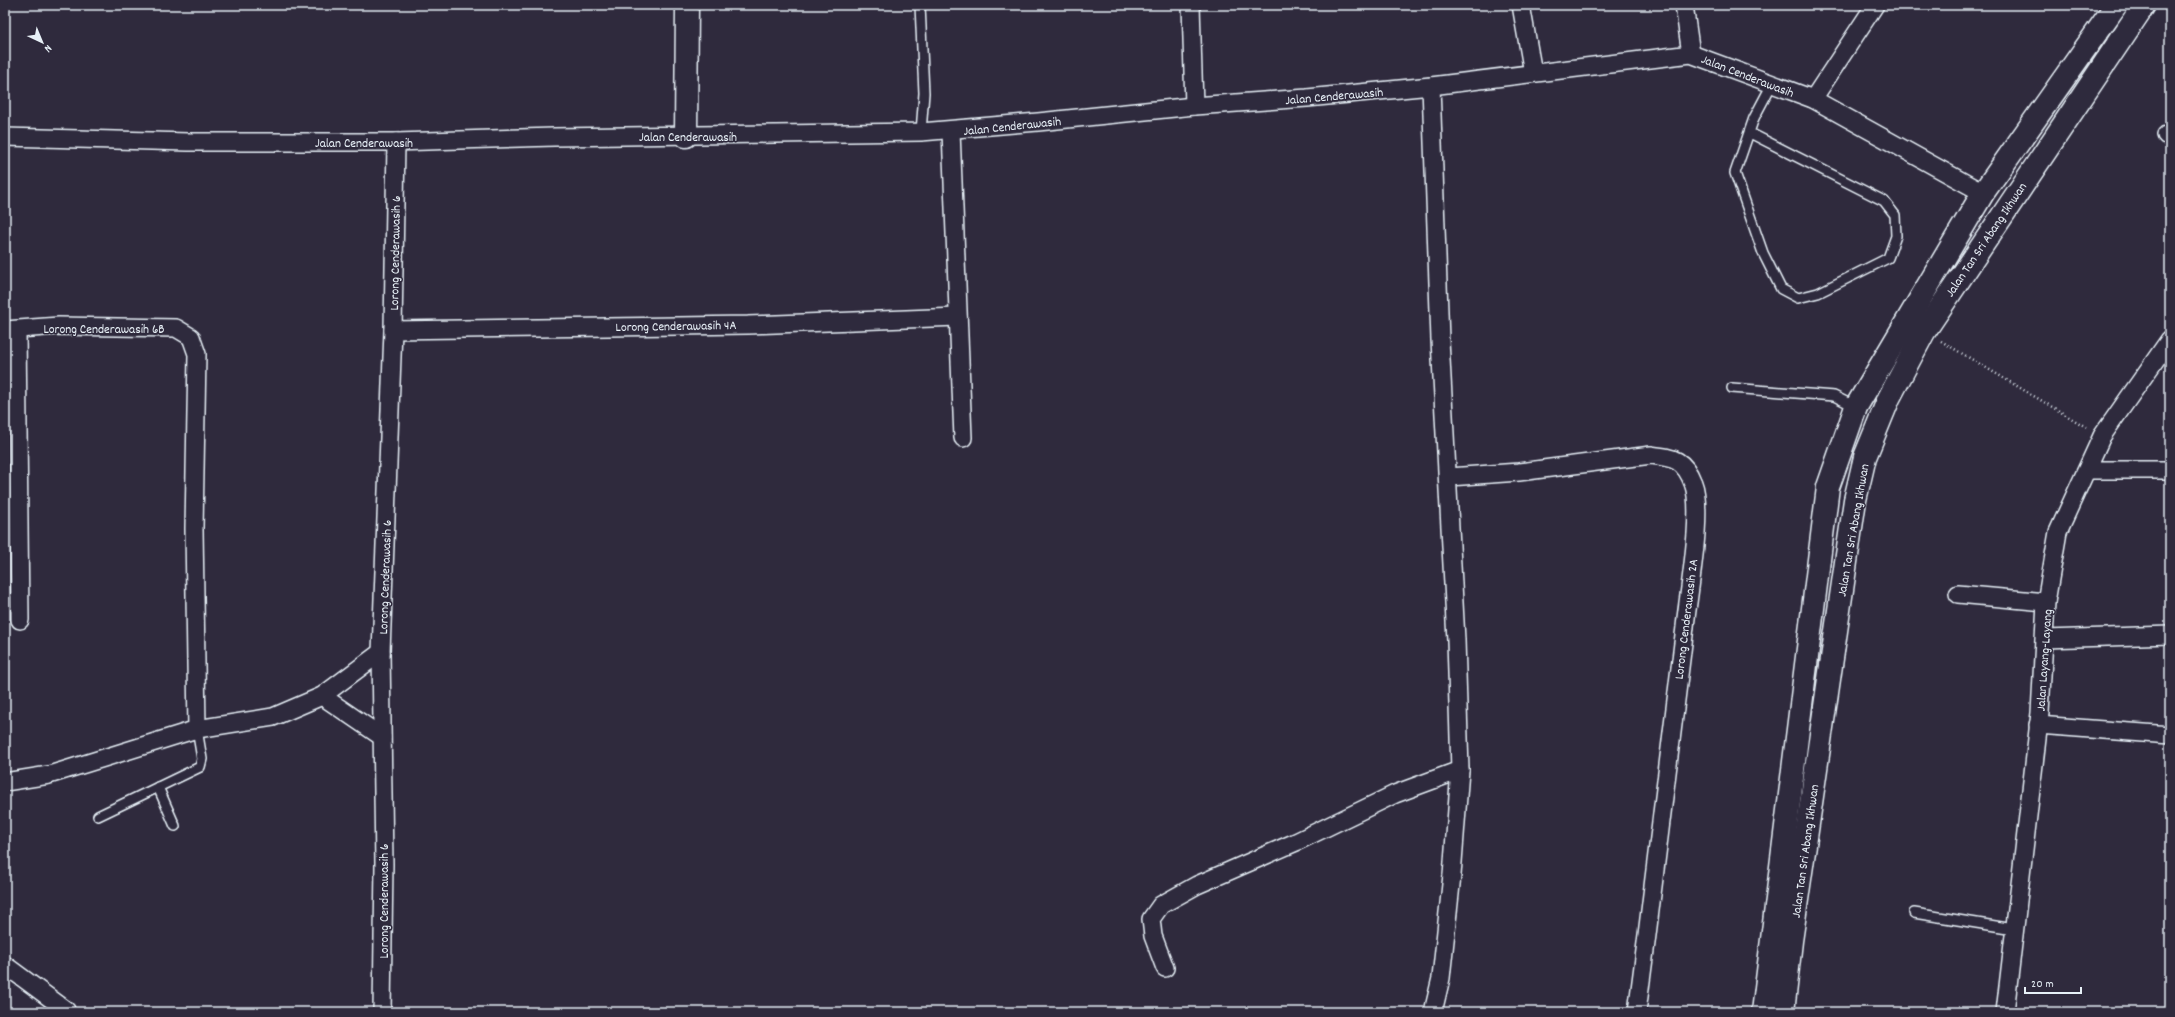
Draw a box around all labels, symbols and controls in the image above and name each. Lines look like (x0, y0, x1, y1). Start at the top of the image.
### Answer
north arrow (22, 22, 62, 62)
text: N (40, 40, 55, 56)
street label: Jalan Cenderawasih (1698, 51, 1796, 104)
street label: Jalan Cenderawasih (1284, 84, 1384, 111)
street label: Jalan Cenderawasih (962, 113, 1062, 142)
street label: Jalan Cenderawasih (639, 129, 737, 148)
street label: Jalan Cenderawasih (315, 135, 413, 154)
street label: Jalan Tan Sri Abang Ikhwan (1942, 179, 2033, 301)
street label: Lorong Cenderawasih 6 (386, 195, 407, 311)
street label: Lorong Cenderawasih 4A (615, 317, 737, 338)
street label: Lorong Cenderawasih 6B (43, 321, 165, 340)
street label: Jalan Tan Sri Abang Ikhwan (1833, 463, 1875, 598)
street label: Lorong Cenderawasih 6 (375, 519, 398, 635)
street label: Lorong Cenderawasih 2A (1671, 558, 1704, 681)
street label: Jalan Layang-Layang (2032, 608, 2059, 712)
street label: Jalan Tan Sri Abang Ikhwan (1788, 783, 1825, 919)
street label: Lorong Cenderawasih 6 (376, 844, 395, 958)
scale bar (2025, 969, 2081, 995)
text: 20 m (2031, 976, 2054, 993)

